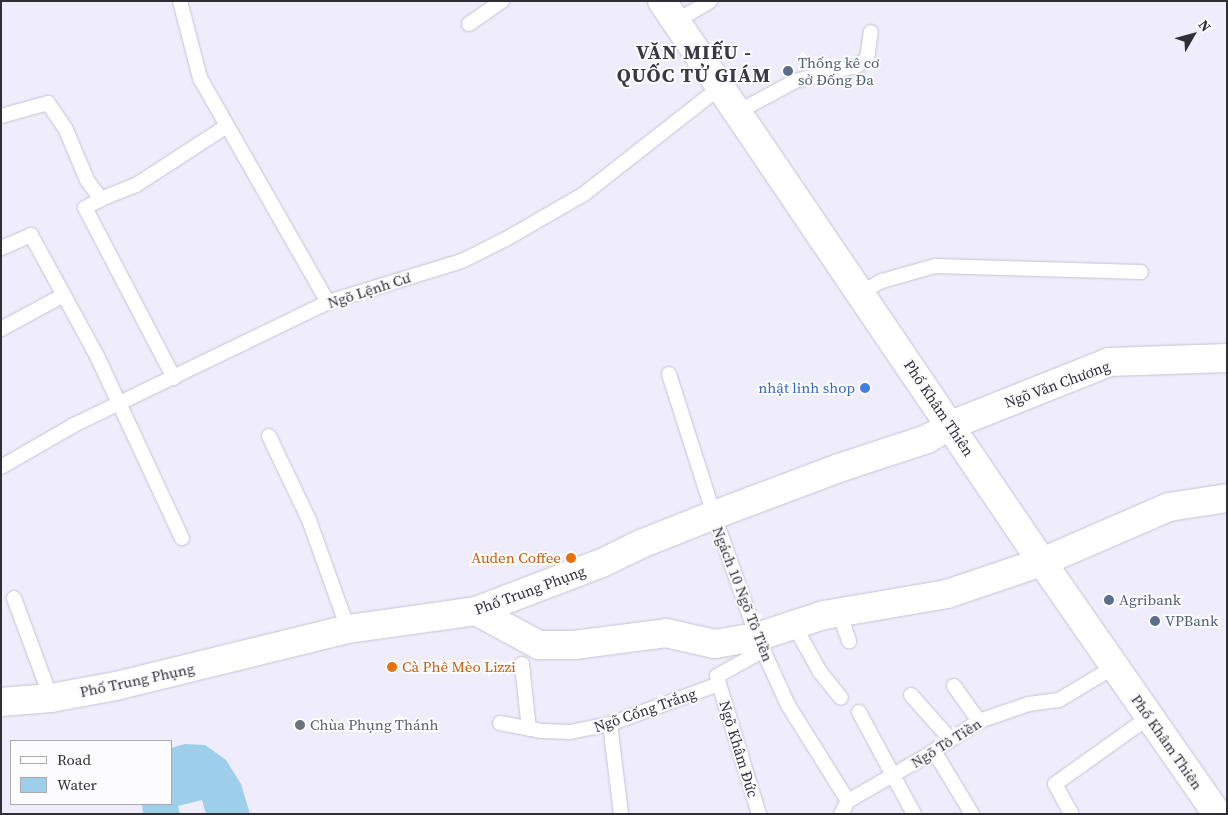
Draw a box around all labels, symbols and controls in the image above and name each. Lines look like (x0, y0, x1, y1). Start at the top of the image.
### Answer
north arrow (1168, 10, 1218, 60)
text: N (1194, 16, 1216, 36)
district label: VĂN MIẾU - QUỐC TỬ GIÁM (615, 40, 773, 87)
place label: Thống kê cơ sở Đống Đa (798, 53, 879, 88)
marker: Thống kê cơ sở Đống Đa (782, 65, 794, 77)
street label: Ngõ Lệnh Cư (325, 268, 413, 312)
street label: Phố Khâm Thiên (900, 356, 978, 460)
street label: Ngõ Văn Chương (1002, 356, 1112, 412)
place label: nhật linh shop (758, 379, 855, 397)
marker: nhật linh shop (859, 382, 871, 394)
street label: Ngách 10 Ngõ Tô Tiền (709, 524, 777, 664)
place label: Auden Coffee (471, 549, 561, 567)
marker: Auden Coffee (565, 552, 577, 564)
street label: Phố Trung Phụng (472, 562, 588, 618)
place label: Agribank (1119, 591, 1181, 609)
marker: Agribank (1103, 594, 1115, 606)
place label: VPBank (1165, 612, 1218, 630)
marker: VPBank (1149, 615, 1161, 627)
place label: Cà Phê Mèo Lizzi (402, 658, 516, 676)
street label: Phố Trung Phụng (78, 659, 196, 701)
marker: Cà Phê Mèo Lizzi (386, 661, 398, 673)
street label: Ngõ Cống Trắng (591, 684, 699, 736)
street label: Phố Khâm Thiên (1127, 691, 1207, 793)
street label: Ngõ Khâm Đức (716, 698, 762, 800)
street label: Ngõ Tô Tiền (907, 714, 985, 772)
place label: Chùa Phụng Thánh (310, 716, 439, 734)
marker: Chùa Phụng Thánh (294, 719, 306, 731)
legend (10, 740, 172, 805)
text: Road (57, 749, 91, 770)
text: Water (57, 774, 97, 795)

